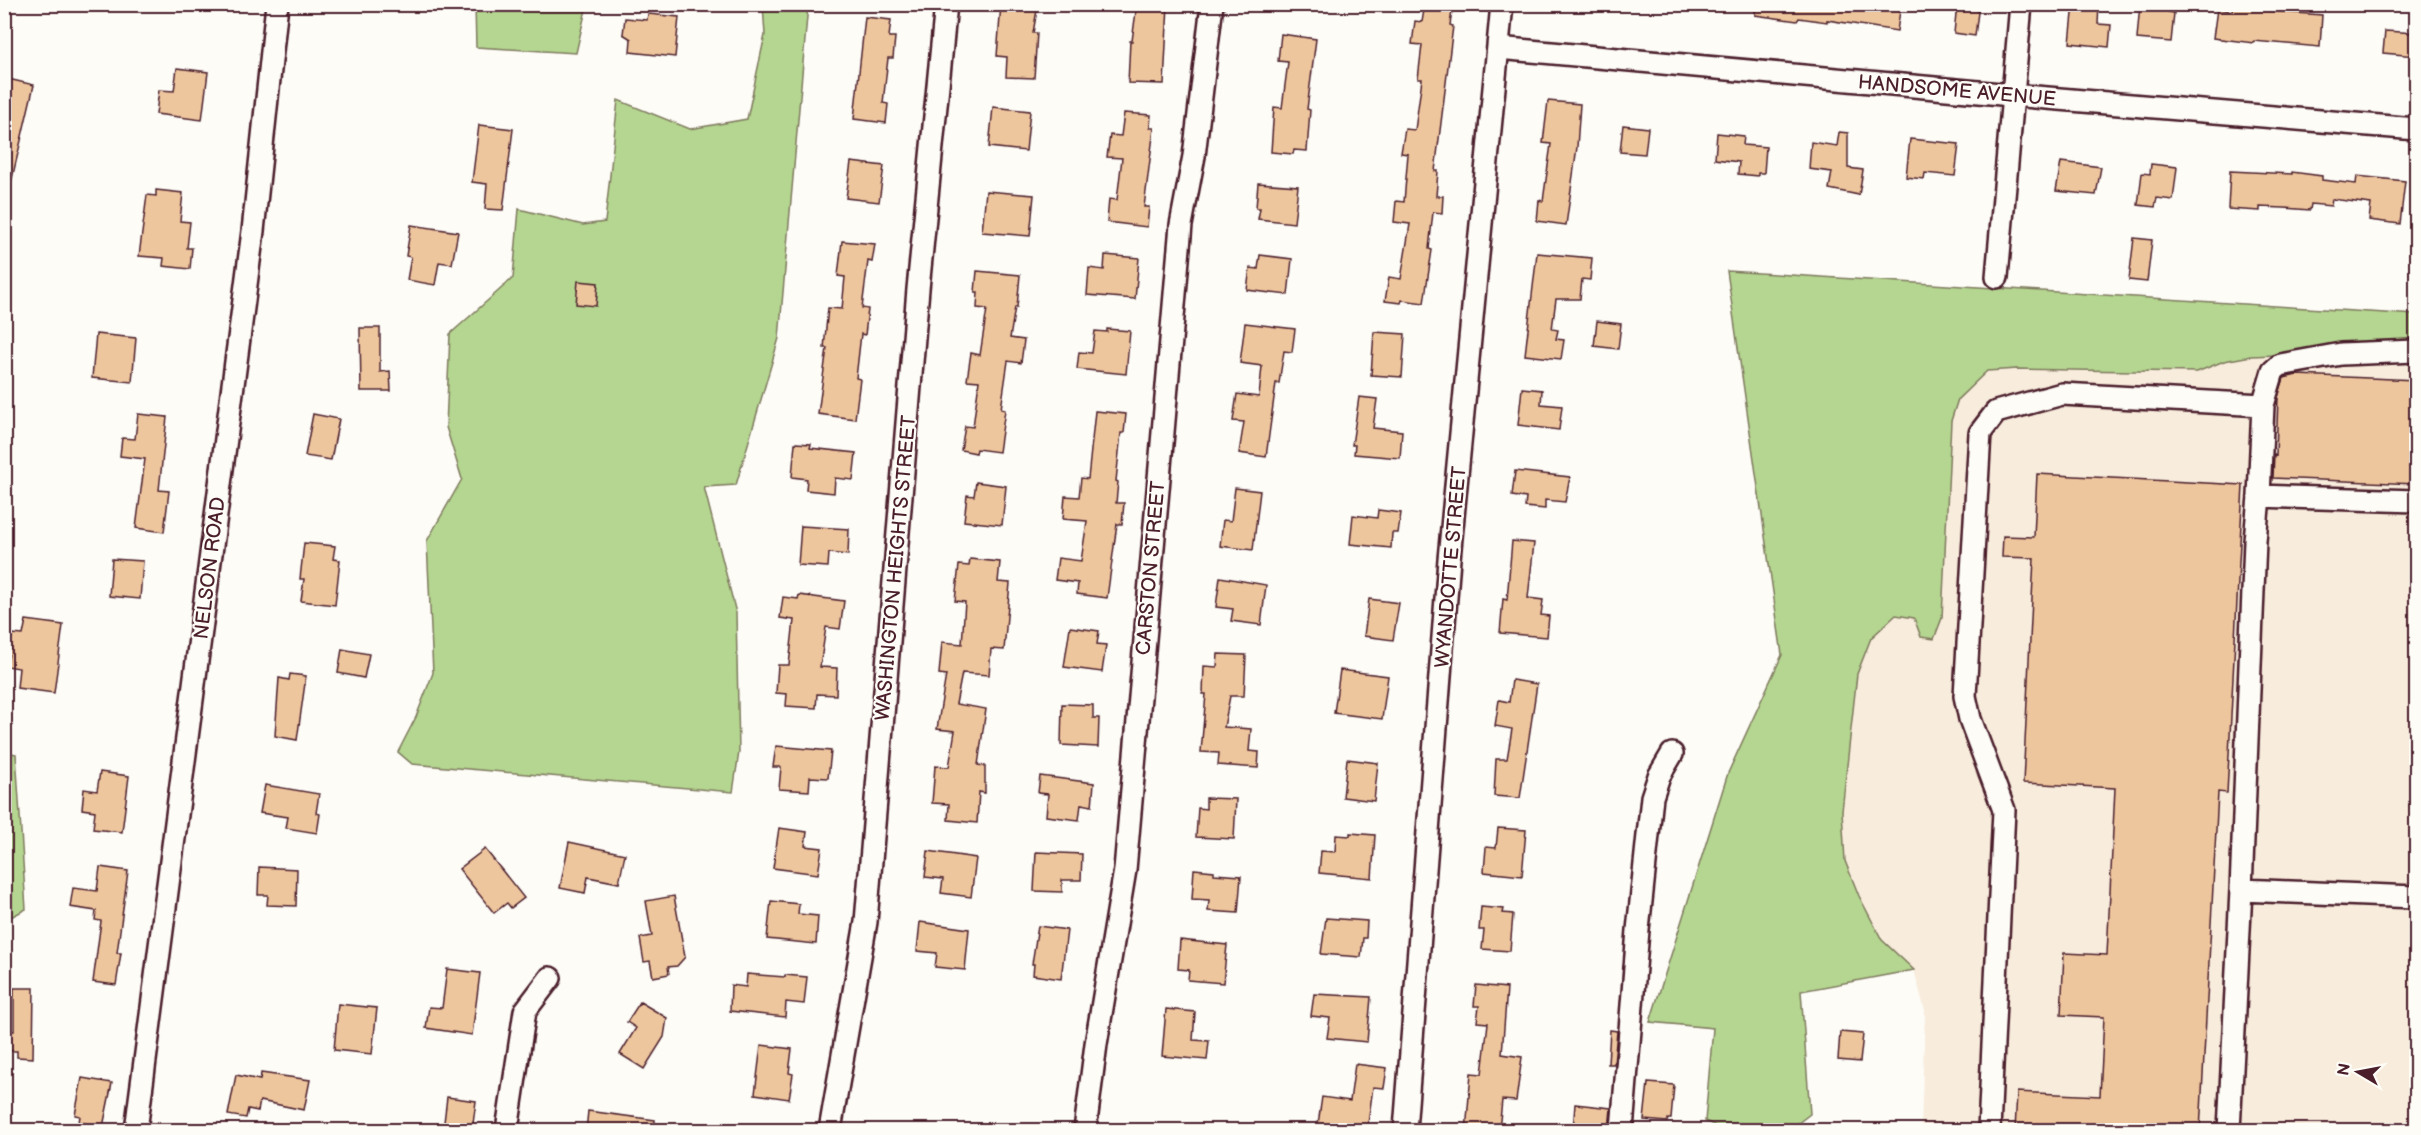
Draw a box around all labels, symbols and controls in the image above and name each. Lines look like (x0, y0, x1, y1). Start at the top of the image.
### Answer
street label: HANDSOME AVENUE (1857, 70, 2057, 112)
street label: WASHINGTON HEIGHTS STREET (871, 414, 921, 722)
street label: WYANDOTTE STREET (1430, 465, 1472, 669)
street label: CARSTON STREET (1131, 480, 1171, 656)
street label: NELSON ROAD (189, 496, 231, 641)
north arrow (2328, 1042, 2388, 1102)
text: N (2334, 1062, 2355, 1077)

